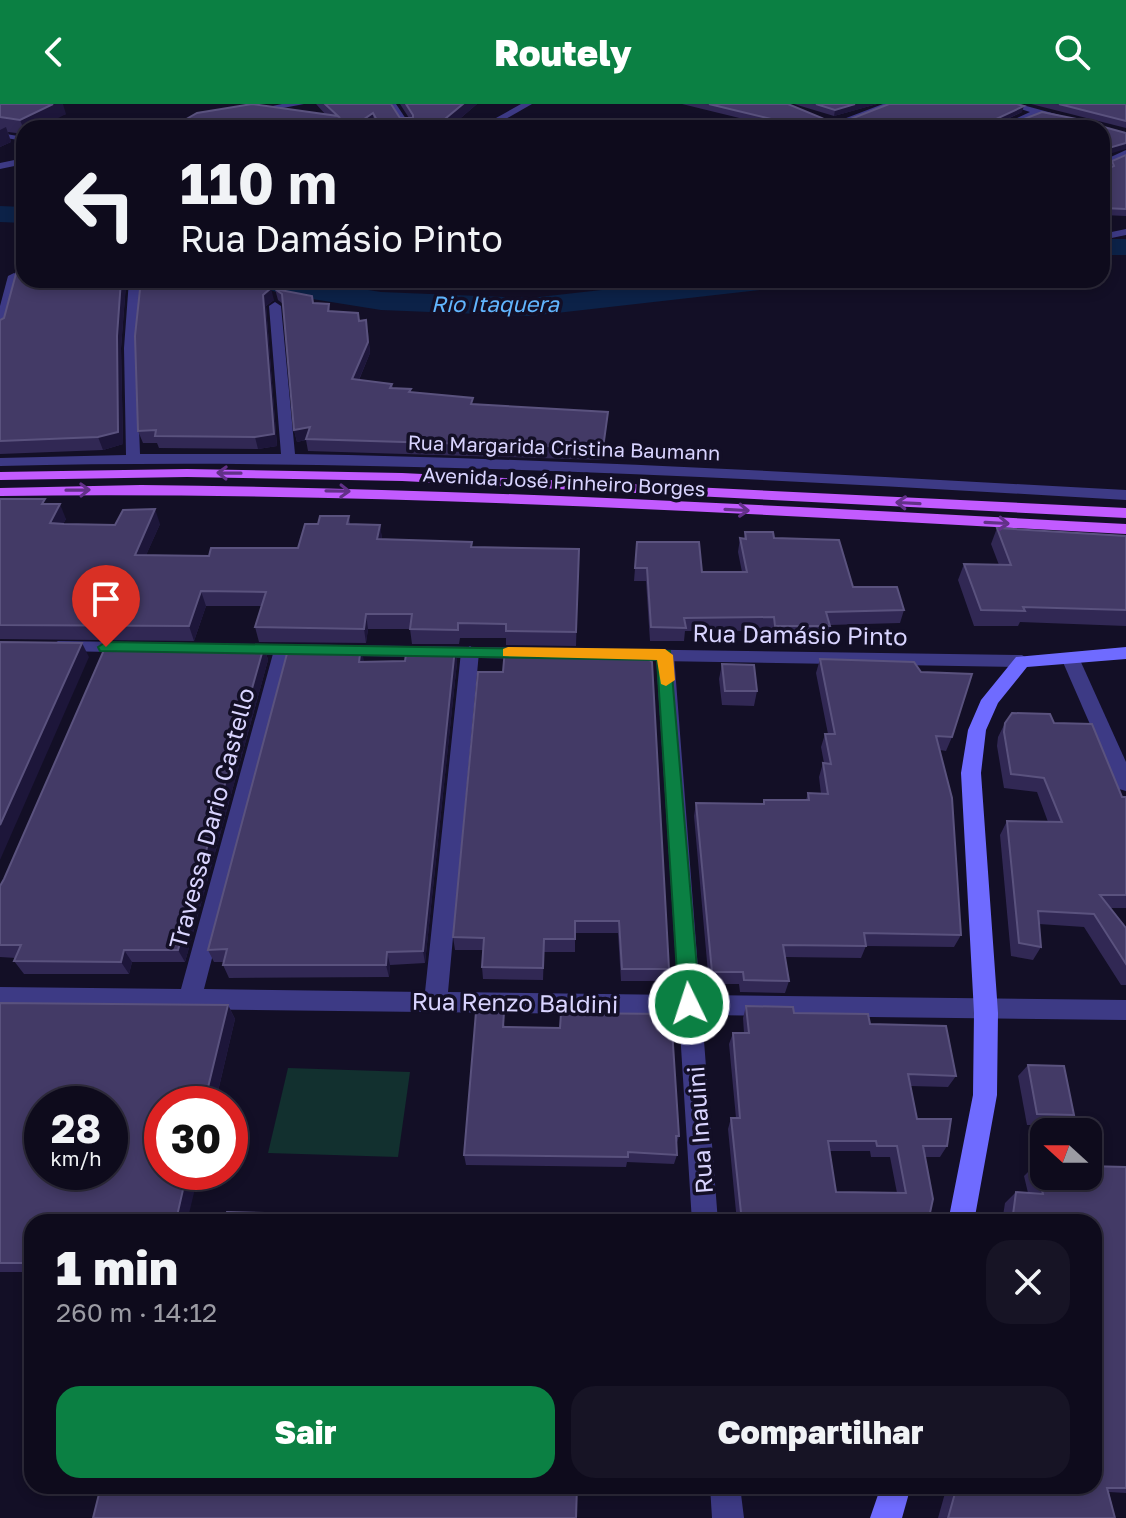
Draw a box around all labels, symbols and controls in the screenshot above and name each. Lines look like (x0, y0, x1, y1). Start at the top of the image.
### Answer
icon: back (32, 30, 76, 74)
icon: search (1050, 30, 1094, 74)
text: Routely (494, 31, 632, 74)
text: 110 m (180, 149, 337, 216)
icon: left (48, 152, 152, 256)
text: Rua Damásio Pinto (180, 217, 503, 260)
water label: Rio Itaquera (431, 290, 561, 317)
street label: Rua Margarida Cristina Baumann (407, 430, 721, 464)
street label: Avenida José Pinheiro Borges (422, 462, 706, 500)
one-way arrow (216, 465, 243, 481)
one-way arrow (64, 483, 91, 498)
one-way arrow (324, 483, 351, 499)
one-way arrow (895, 495, 922, 510)
one-way arrow (724, 502, 750, 517)
one-way arrow (983, 515, 1010, 530)
pin (72, 565, 140, 647)
icon: arrive (84, 577, 128, 621)
street label: Rua Damásio Pinto (692, 618, 908, 650)
street label: Travessa Dario Castello (162, 684, 260, 952)
position arrow (647, 962, 731, 1046)
street label: Rua Renzo Baldini (411, 986, 619, 1018)
street label: Rua Inauini (680, 1065, 718, 1195)
speed limit sign: 30 (144, 1086, 248, 1190)
text: 28 (51, 1104, 101, 1152)
north arrow (1030, 1118, 1102, 1190)
map controls (1030, 1118, 1102, 1190)
text: km/h (51, 1146, 101, 1170)
text: 1 min (56, 1238, 178, 1296)
button: close (986, 1240, 1070, 1324)
text: 260 m · 14:12 (56, 1297, 217, 1328)
button: Sair (56, 1386, 555, 1478)
button: Compartilhar (571, 1386, 1070, 1478)

